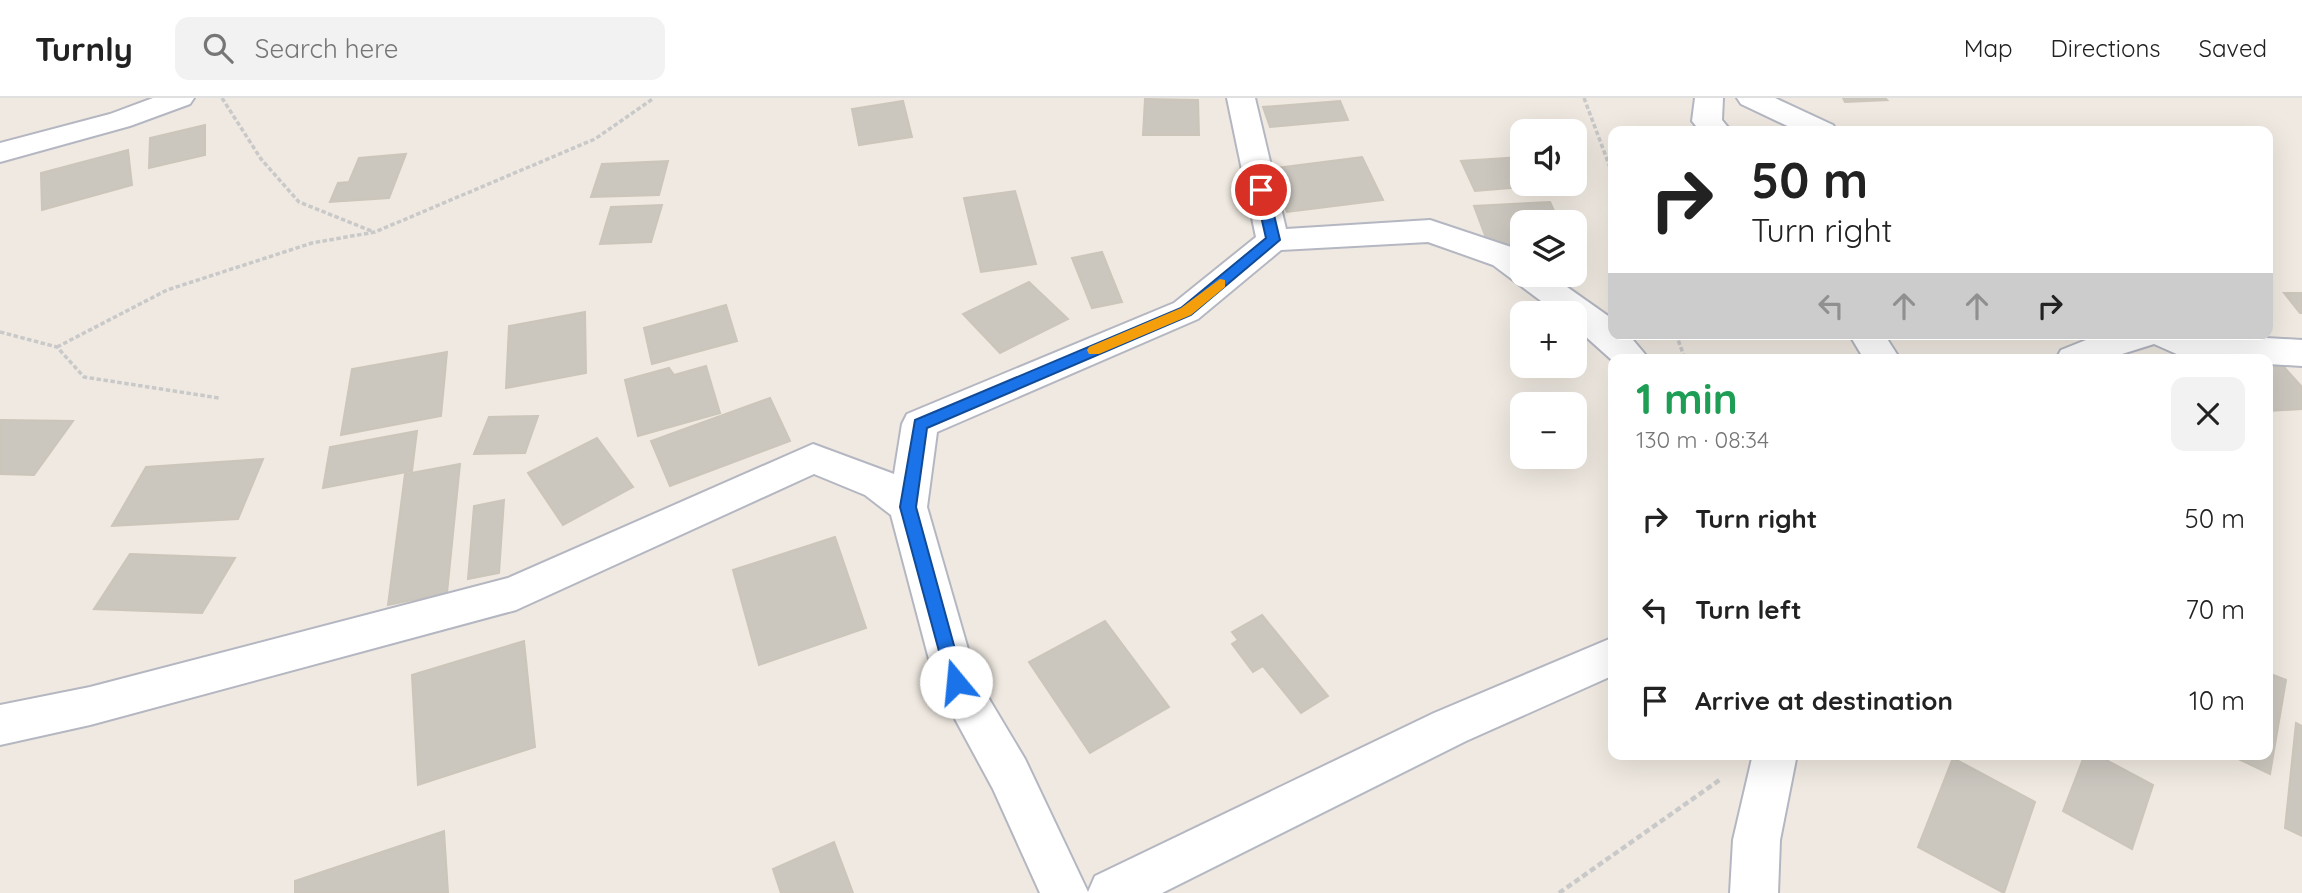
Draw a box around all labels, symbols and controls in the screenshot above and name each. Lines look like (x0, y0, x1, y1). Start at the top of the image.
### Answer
search box (175, 17, 665, 80)
text: Turnly (35, 28, 133, 69)
icon: search (199, 29, 237, 67)
text: Search here (255, 32, 398, 65)
text: Map (1964, 33, 2013, 63)
text: Directions (2051, 33, 2161, 63)
text: Saved (2199, 33, 2267, 63)
map controls (1510, 119, 1587, 469)
button: sound (1510, 119, 1587, 196)
text: 50 m (1751, 149, 1868, 210)
icon: right (1636, 154, 1727, 245)
pin (1231, 160, 1291, 220)
icon: arrive (1242, 171, 1280, 209)
button: layers (1510, 210, 1587, 287)
text: Turn right (1751, 210, 1892, 250)
icon: left (1812, 287, 1850, 325)
icon: ahead (1885, 287, 1923, 325)
icon: ahead (1958, 287, 1996, 325)
icon: right (2031, 287, 2069, 325)
button: + (1510, 301, 1587, 378)
text: 1 min (1636, 372, 1738, 425)
button: close (2171, 377, 2245, 451)
button: − (1510, 392, 1587, 469)
text: 130 m · 08:34 (1636, 425, 1769, 454)
icon: right (1636, 500, 1674, 538)
text: Turn right (1695, 502, 1817, 535)
text: 50 m (2185, 502, 2245, 535)
icon: left (1636, 591, 1674, 629)
text: Turn left (1695, 593, 1802, 626)
text: 70 m (2185, 593, 2245, 626)
position arrow (919, 645, 993, 719)
icon: arrive (1636, 682, 1674, 720)
text: Arrive at destination (1695, 684, 1953, 717)
text: 10 m (2189, 684, 2245, 717)

